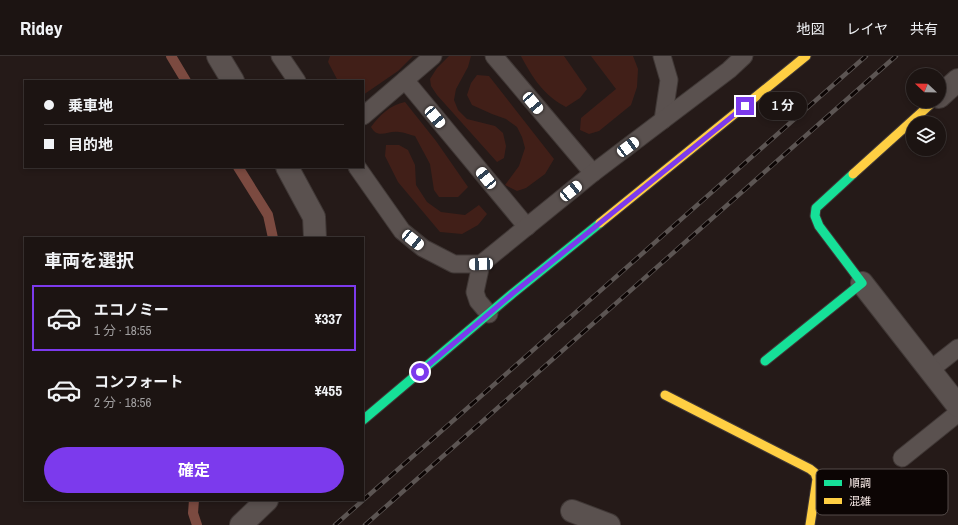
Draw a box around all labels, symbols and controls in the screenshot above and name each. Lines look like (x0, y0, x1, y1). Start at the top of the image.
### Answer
text: Ridey (20, 15, 62, 41)
text: 地図 (796, 20, 824, 38)
text: レイヤ (846, 20, 888, 38)
text: 共有 (910, 20, 938, 38)
north arrow (906, 68, 946, 108)
map controls (906, 68, 946, 156)
car (521, 90, 545, 116)
callout: 1 分 (759, 92, 807, 120)
text: 乗車地 (68, 95, 113, 116)
route end (736, 97, 754, 115)
text: 1 分 (772, 97, 794, 114)
car (423, 104, 447, 130)
button: layers (906, 116, 946, 156)
text: 目的地 (68, 134, 113, 155)
car (615, 135, 641, 159)
car (474, 165, 498, 191)
car (558, 179, 584, 203)
car (400, 228, 426, 252)
text: 車両を選択 (44, 248, 134, 273)
car (469, 258, 493, 270)
text: エコノミー (94, 299, 169, 320)
icon: car (46, 300, 82, 336)
text: ¥337 (315, 308, 342, 329)
text: 1 分 · 18:55 (94, 322, 151, 339)
route start (411, 363, 429, 381)
text: コンフォート (94, 371, 184, 392)
icon: car (46, 372, 82, 408)
text: ¥455 (315, 380, 342, 401)
text: 2 分 · 18:56 (94, 394, 151, 411)
button: 確定 (44, 447, 344, 493)
legend (816, 469, 948, 515)
text: 順調 (849, 476, 871, 490)
text: 混雑 (849, 494, 871, 508)

